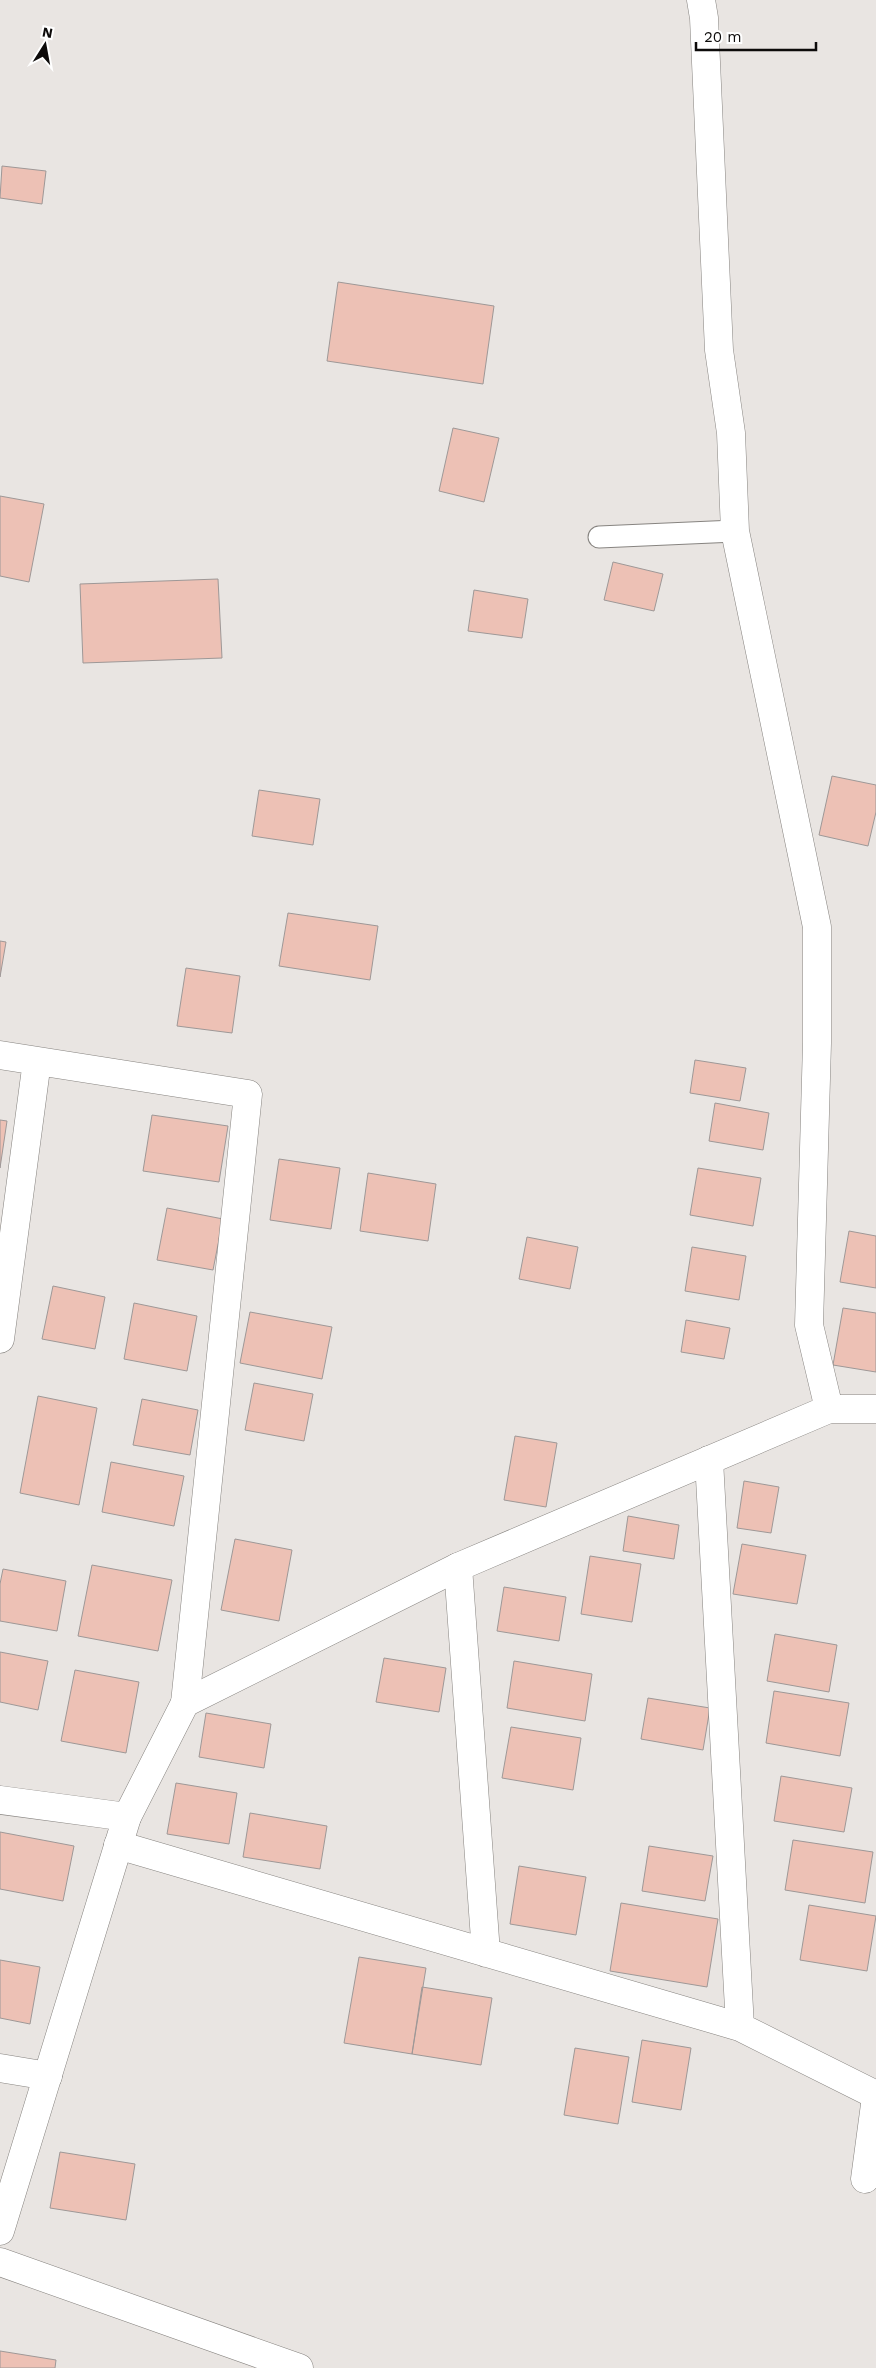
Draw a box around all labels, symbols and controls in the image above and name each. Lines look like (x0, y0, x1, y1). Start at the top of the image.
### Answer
north arrow (20, 20, 70, 70)
scale bar (696, 20, 816, 52)
text: N (41, 23, 54, 41)
text: 20 m (704, 28, 742, 46)

